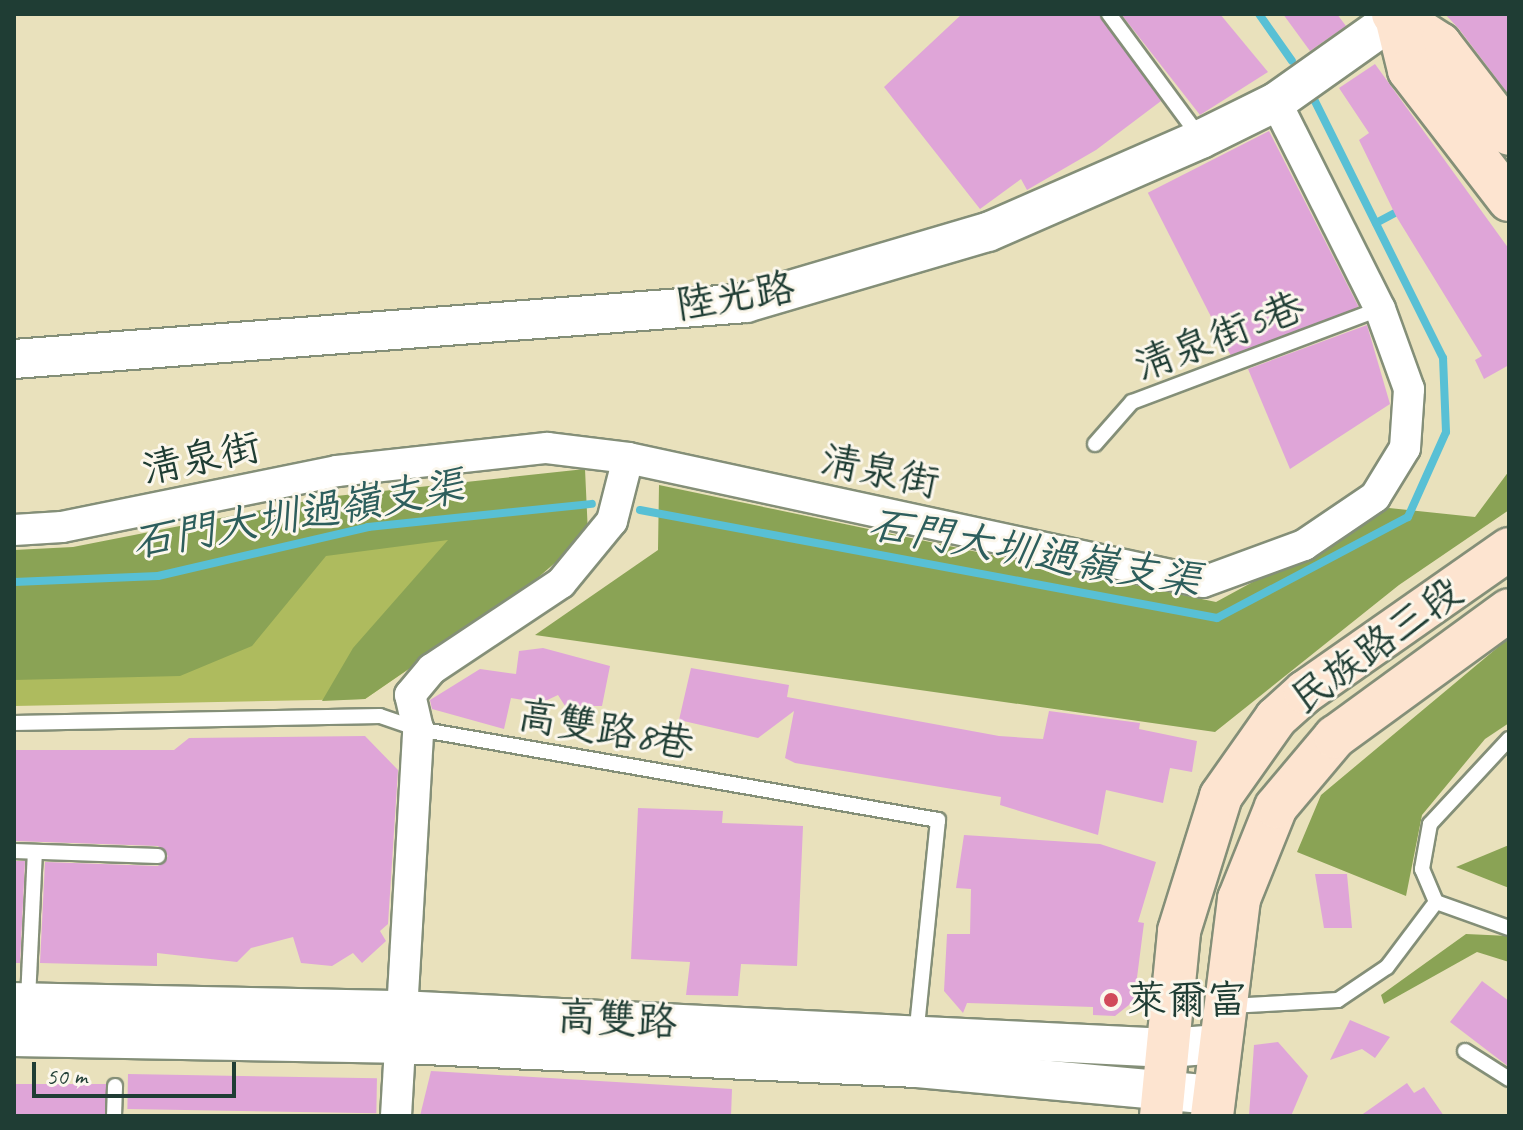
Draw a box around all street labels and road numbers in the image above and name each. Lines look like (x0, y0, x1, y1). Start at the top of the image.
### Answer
street label: 陸光路 (672, 263, 798, 329)
street label: 清泉街5巷 (1127, 282, 1311, 390)
street label: 清泉街 (137, 422, 265, 494)
street label: 清泉街 (816, 435, 944, 507)
street label: 民族路三段 (1281, 567, 1471, 723)
street label: 高雙路8巷 (514, 690, 698, 768)
street label: 高雙路 (556, 992, 678, 1046)

